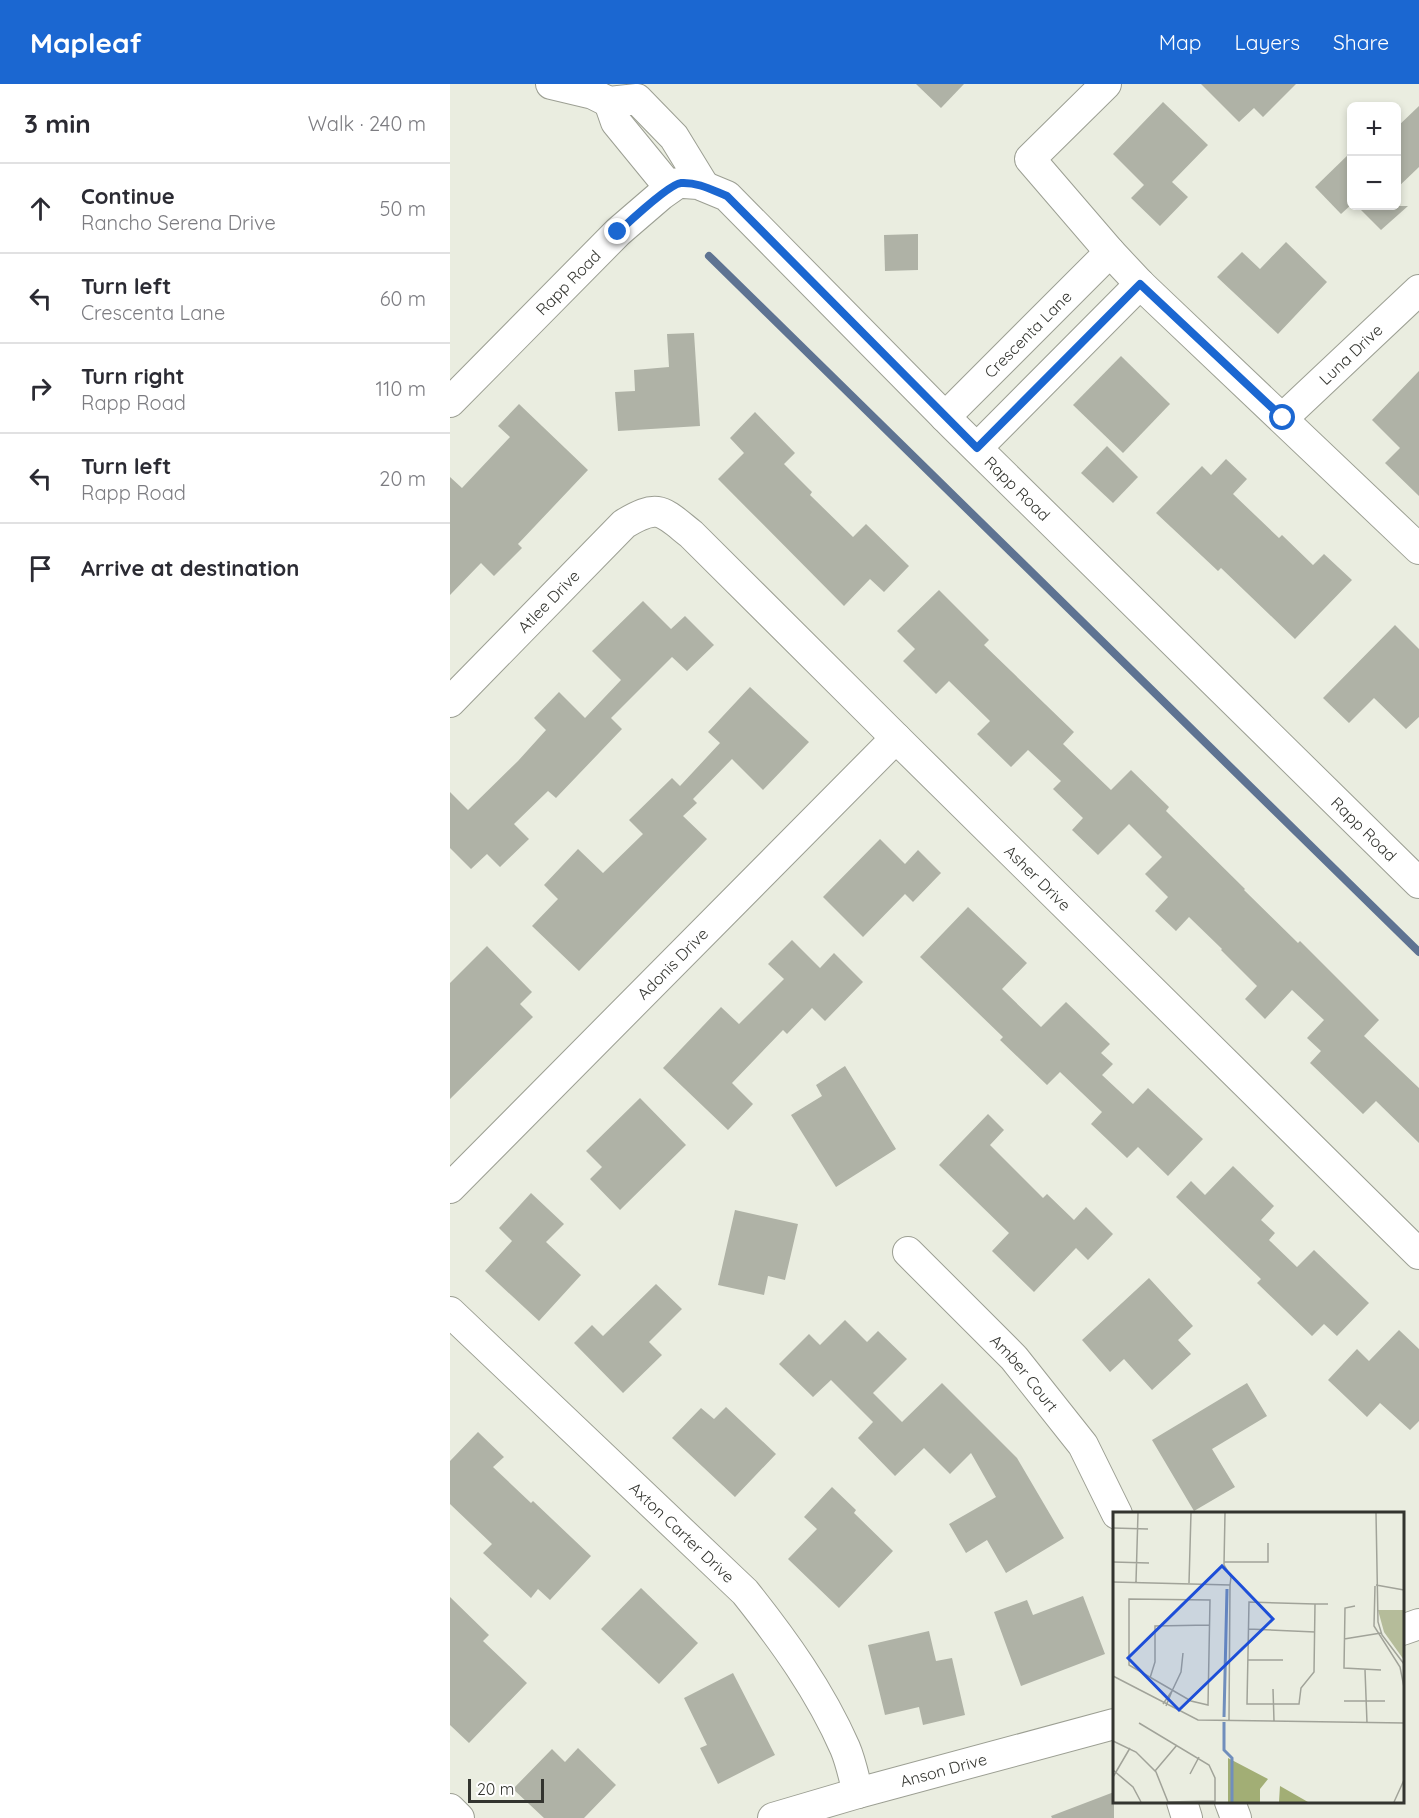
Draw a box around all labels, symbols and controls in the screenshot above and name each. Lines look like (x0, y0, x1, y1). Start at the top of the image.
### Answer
text: Mapleaf (30, 25, 142, 60)
text: Map (1159, 29, 1202, 55)
text: Layers (1235, 29, 1300, 55)
text: Share (1333, 29, 1389, 55)
map controls (1347, 102, 1401, 210)
button: + (1347, 102, 1401, 156)
text: 3 min (24, 107, 91, 140)
text: Walk · 240 m (308, 111, 426, 136)
button: − (1347, 156, 1401, 210)
text: Continue (81, 182, 175, 210)
icon: ahead (24, 192, 57, 225)
text: 50 m (380, 196, 426, 221)
text: Rancho Serena Drive (81, 210, 276, 235)
route end (604, 218, 630, 244)
street label: Rapp Road (531, 246, 605, 319)
text: Turn left (81, 272, 171, 300)
icon: left (24, 282, 57, 315)
text: 60 m (380, 286, 426, 311)
street label: Crescenta Lane (980, 286, 1076, 382)
text: Crescenta Lane (81, 300, 225, 325)
street label: Luna Drive (1315, 320, 1387, 389)
text: Turn right (81, 362, 185, 390)
icon: right (24, 372, 57, 405)
text: 110 m (376, 376, 426, 401)
text: Rapp Road (81, 390, 186, 415)
route start (1269, 404, 1295, 430)
text: Turn left (81, 452, 171, 480)
street label: Rapp Road (980, 452, 1054, 525)
icon: left (24, 462, 57, 495)
text: 20 m (379, 466, 426, 491)
text: Rapp Road (81, 480, 186, 505)
icon: arrive (24, 552, 57, 585)
text: Arrive at destination (81, 554, 299, 582)
street label: Atlee Drive (513, 565, 584, 637)
street label: Rapp Road (1327, 792, 1401, 866)
street label: Asher Drive (1001, 841, 1075, 915)
street label: Adonis Drive (633, 924, 712, 1004)
street label: Amber Court (986, 1330, 1063, 1416)
street label: Axton Carter Drive (625, 1478, 739, 1587)
inset map (1113, 1512, 1404, 1803)
street label: Anson Drive (898, 1749, 989, 1791)
scale bar (468, 1776, 544, 1804)
text: 20 m (477, 1779, 514, 1799)

